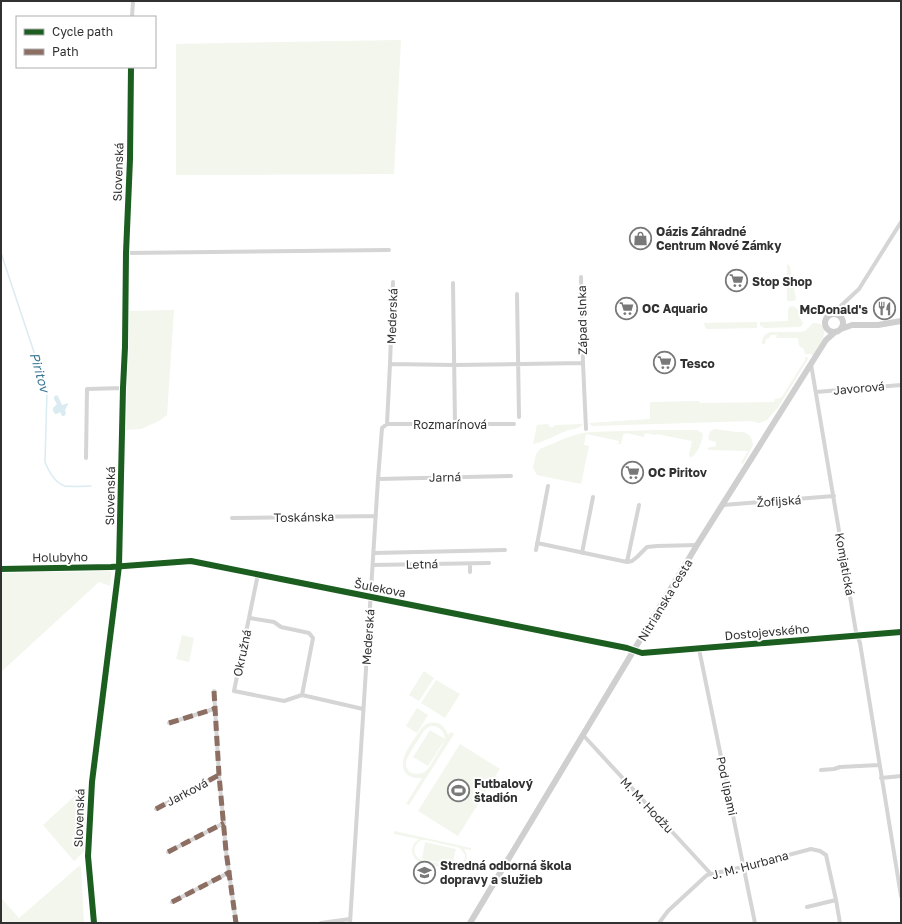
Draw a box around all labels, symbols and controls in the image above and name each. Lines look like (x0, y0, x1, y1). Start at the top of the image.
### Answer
legend (16, 16, 156, 68)
text: Cycle path (52, 24, 113, 39)
text: Path (52, 44, 79, 59)
street label: Slovenská (109, 142, 127, 202)
place label: Oázis Záhradné Centrum Nové Zámky (656, 224, 782, 253)
shop icon: Oázis Záhradné Centrum Nové Zámky (628, 225, 654, 251)
supermarket icon: Stop Shop (724, 268, 750, 294)
place label: Stop Shop (752, 274, 813, 289)
street label: Západ slnka (574, 285, 590, 355)
street label: Mederská (384, 288, 400, 344)
supermarket icon: OC Aquario (614, 295, 640, 321)
restaurant icon: McDonald's (871, 296, 897, 322)
place label: OC Aquario (642, 301, 708, 316)
place label: McDonald's (799, 302, 868, 317)
water label: Piritov (27, 350, 54, 395)
supermarket icon: Tesco (651, 350, 677, 376)
place label: Tesco (680, 356, 715, 371)
street label: Javorová (833, 378, 885, 398)
street label: Rozmarínová (413, 417, 487, 432)
supermarket icon: OC Piritov (620, 459, 646, 485)
place label: OC Piritov (648, 465, 708, 480)
street label: Slovenská (102, 466, 118, 526)
street label: Jarná (429, 469, 461, 485)
street label: Žofijská (756, 492, 802, 510)
street label: Toskánska (274, 509, 334, 525)
street label: Komjatická (832, 531, 858, 597)
street label: Holubyho (32, 549, 88, 565)
street label: Letná (406, 556, 438, 572)
street label: Nitrianska cesta (635, 556, 695, 644)
street label: Šulekova (353, 576, 407, 600)
street label: Mederská (359, 608, 377, 666)
street label: Dostojevského (724, 621, 810, 643)
street label: Okružná (230, 628, 254, 678)
street label: Pod lipami (713, 755, 741, 817)
street label: M. M. Hodžu (617, 774, 677, 836)
street label: Jarková (164, 775, 210, 809)
place label: Futbalový štadión (474, 776, 534, 805)
sports icon: Futbalový štadión (446, 777, 472, 803)
street label: Slovenská (70, 788, 88, 848)
street label: J. M. Hurbana (710, 848, 790, 882)
place label: Stredná odborná škola dopravy a služieb (440, 858, 572, 887)
school or university icon: Stredná odborná škola dopravy a služieb (411, 859, 437, 885)

